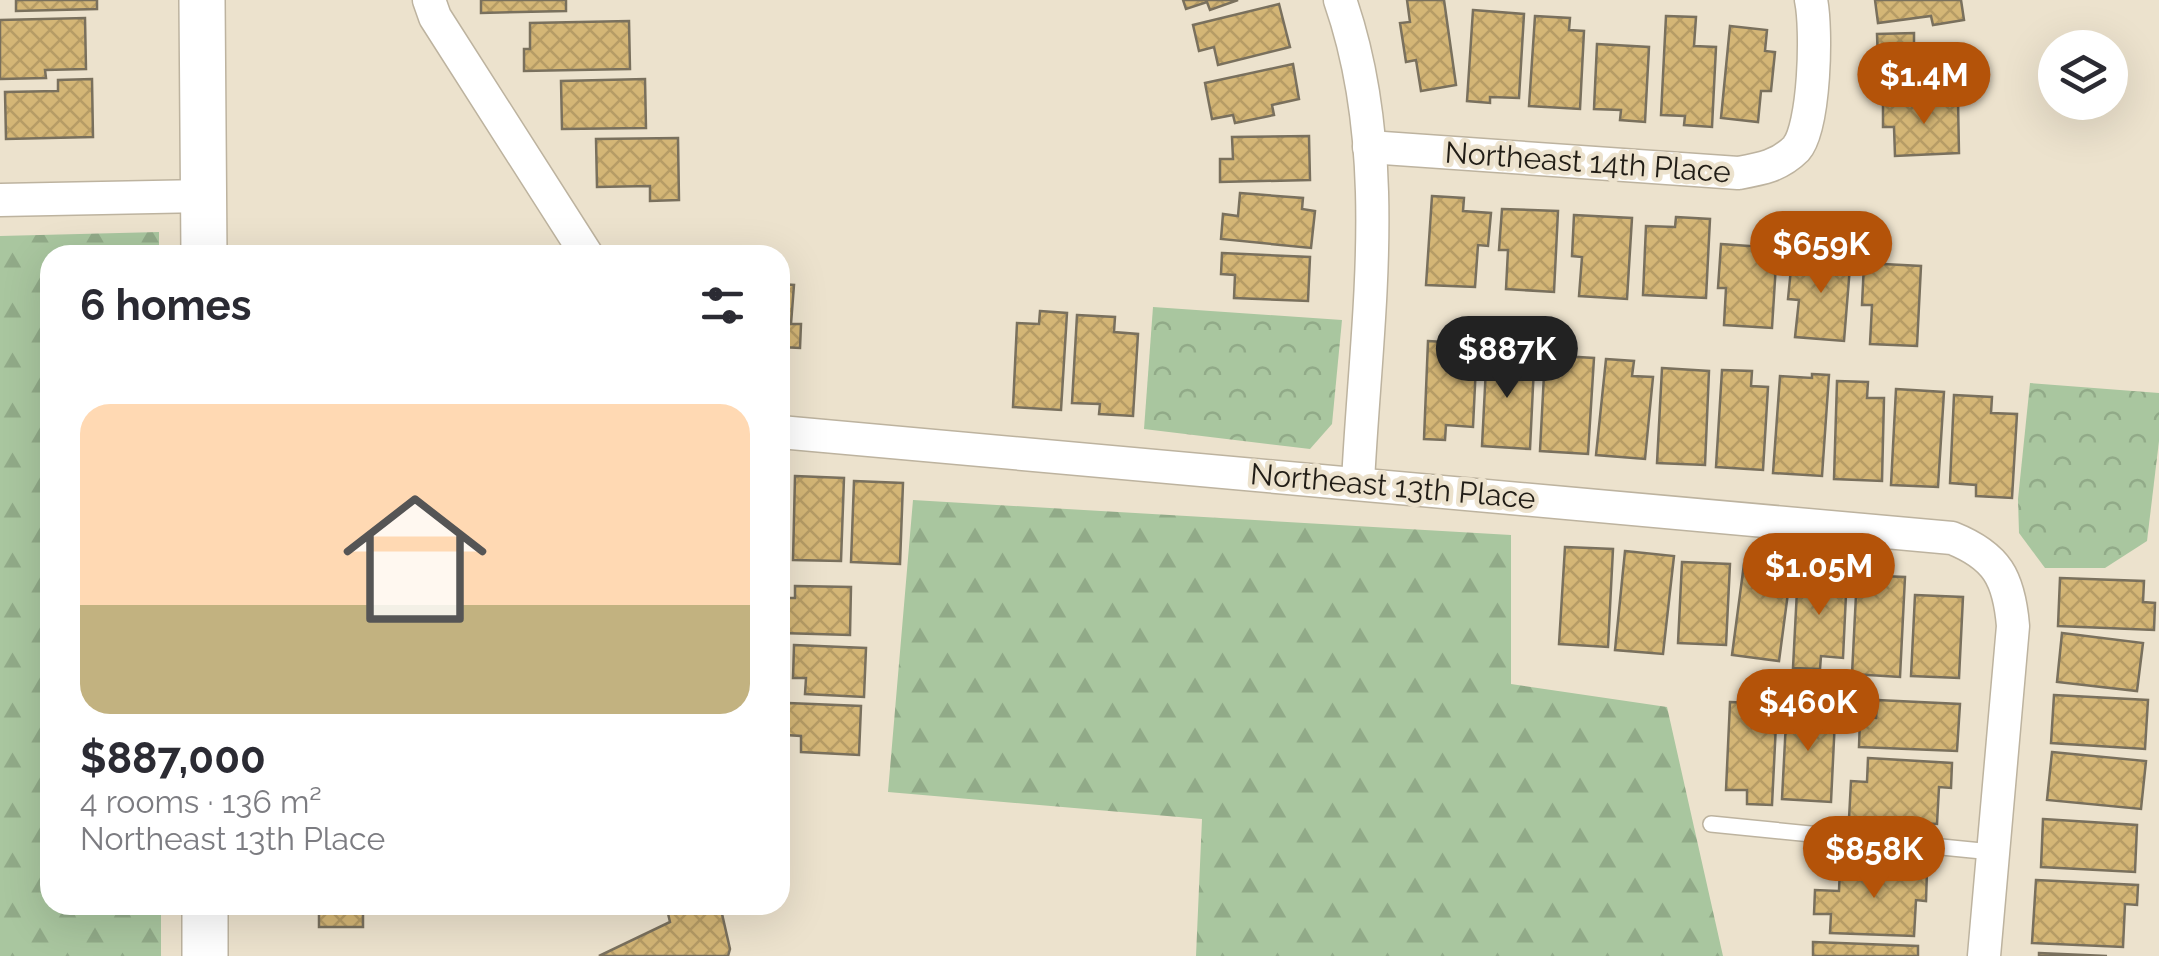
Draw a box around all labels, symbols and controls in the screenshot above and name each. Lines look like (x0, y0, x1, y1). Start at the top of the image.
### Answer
map controls (2038, 30, 2128, 120)
button: layers (2038, 30, 2128, 120)
pin: $1.4M (1854, 42, 1994, 127)
text: $1.4M (1879, 56, 1969, 93)
street label: Northeast 14th Place (1444, 135, 1732, 189)
pin: $659K (1751, 211, 1891, 296)
text: $659K (1772, 225, 1870, 262)
icon: filters (695, 278, 750, 333)
text: 6 homes (80, 281, 251, 330)
pin: $887K (1437, 316, 1577, 401)
text: $887K (1458, 330, 1556, 367)
street label: Northeast 13th Place (1249, 456, 1537, 516)
icon: home (325, 469, 505, 649)
pin: $1.05M (1738, 533, 1900, 618)
text: $1.05M (1765, 547, 1873, 584)
pin: $460K (1738, 669, 1878, 754)
text: $460K (1758, 683, 1858, 720)
text: $887,000 (80, 734, 266, 783)
text: 4 rooms · 136 m² (80, 783, 322, 820)
pin: $858K (1804, 816, 1944, 901)
text: Northeast 13th Place (80, 820, 385, 857)
text: $858K (1825, 830, 1923, 867)

